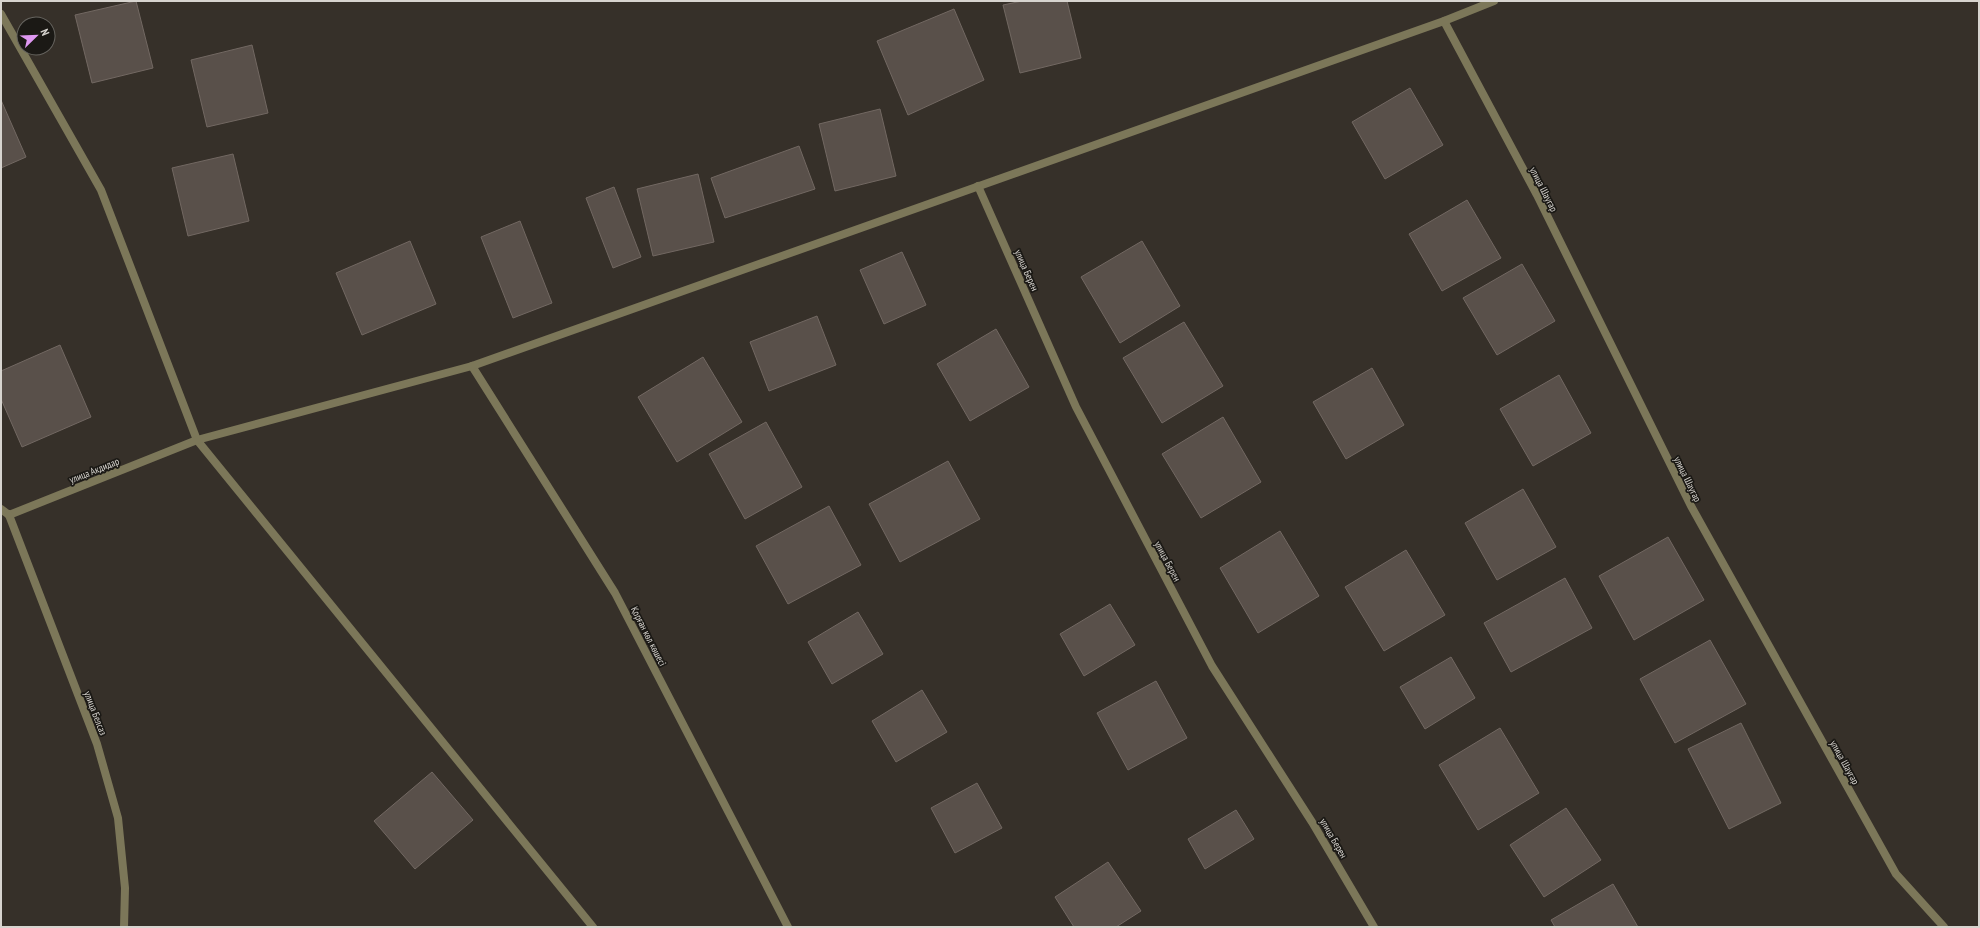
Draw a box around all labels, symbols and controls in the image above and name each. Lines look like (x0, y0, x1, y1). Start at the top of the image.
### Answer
north arrow (16, 16, 56, 56)
text: N (38, 27, 53, 38)
street label: улица Шаугар (1527, 165, 1560, 214)
street label: улица Берен (1012, 247, 1041, 293)
street label: улица Шаугар (1671, 454, 1704, 504)
street label: улица Акдидар (67, 455, 121, 486)
street label: улица Берен (1151, 539, 1184, 584)
street label: Қорған көл көшесі (628, 604, 669, 668)
street label: улица Белсаз (81, 689, 110, 738)
street label: улица Шаугар (1827, 738, 1862, 787)
street label: улица Берен (1317, 816, 1350, 861)

